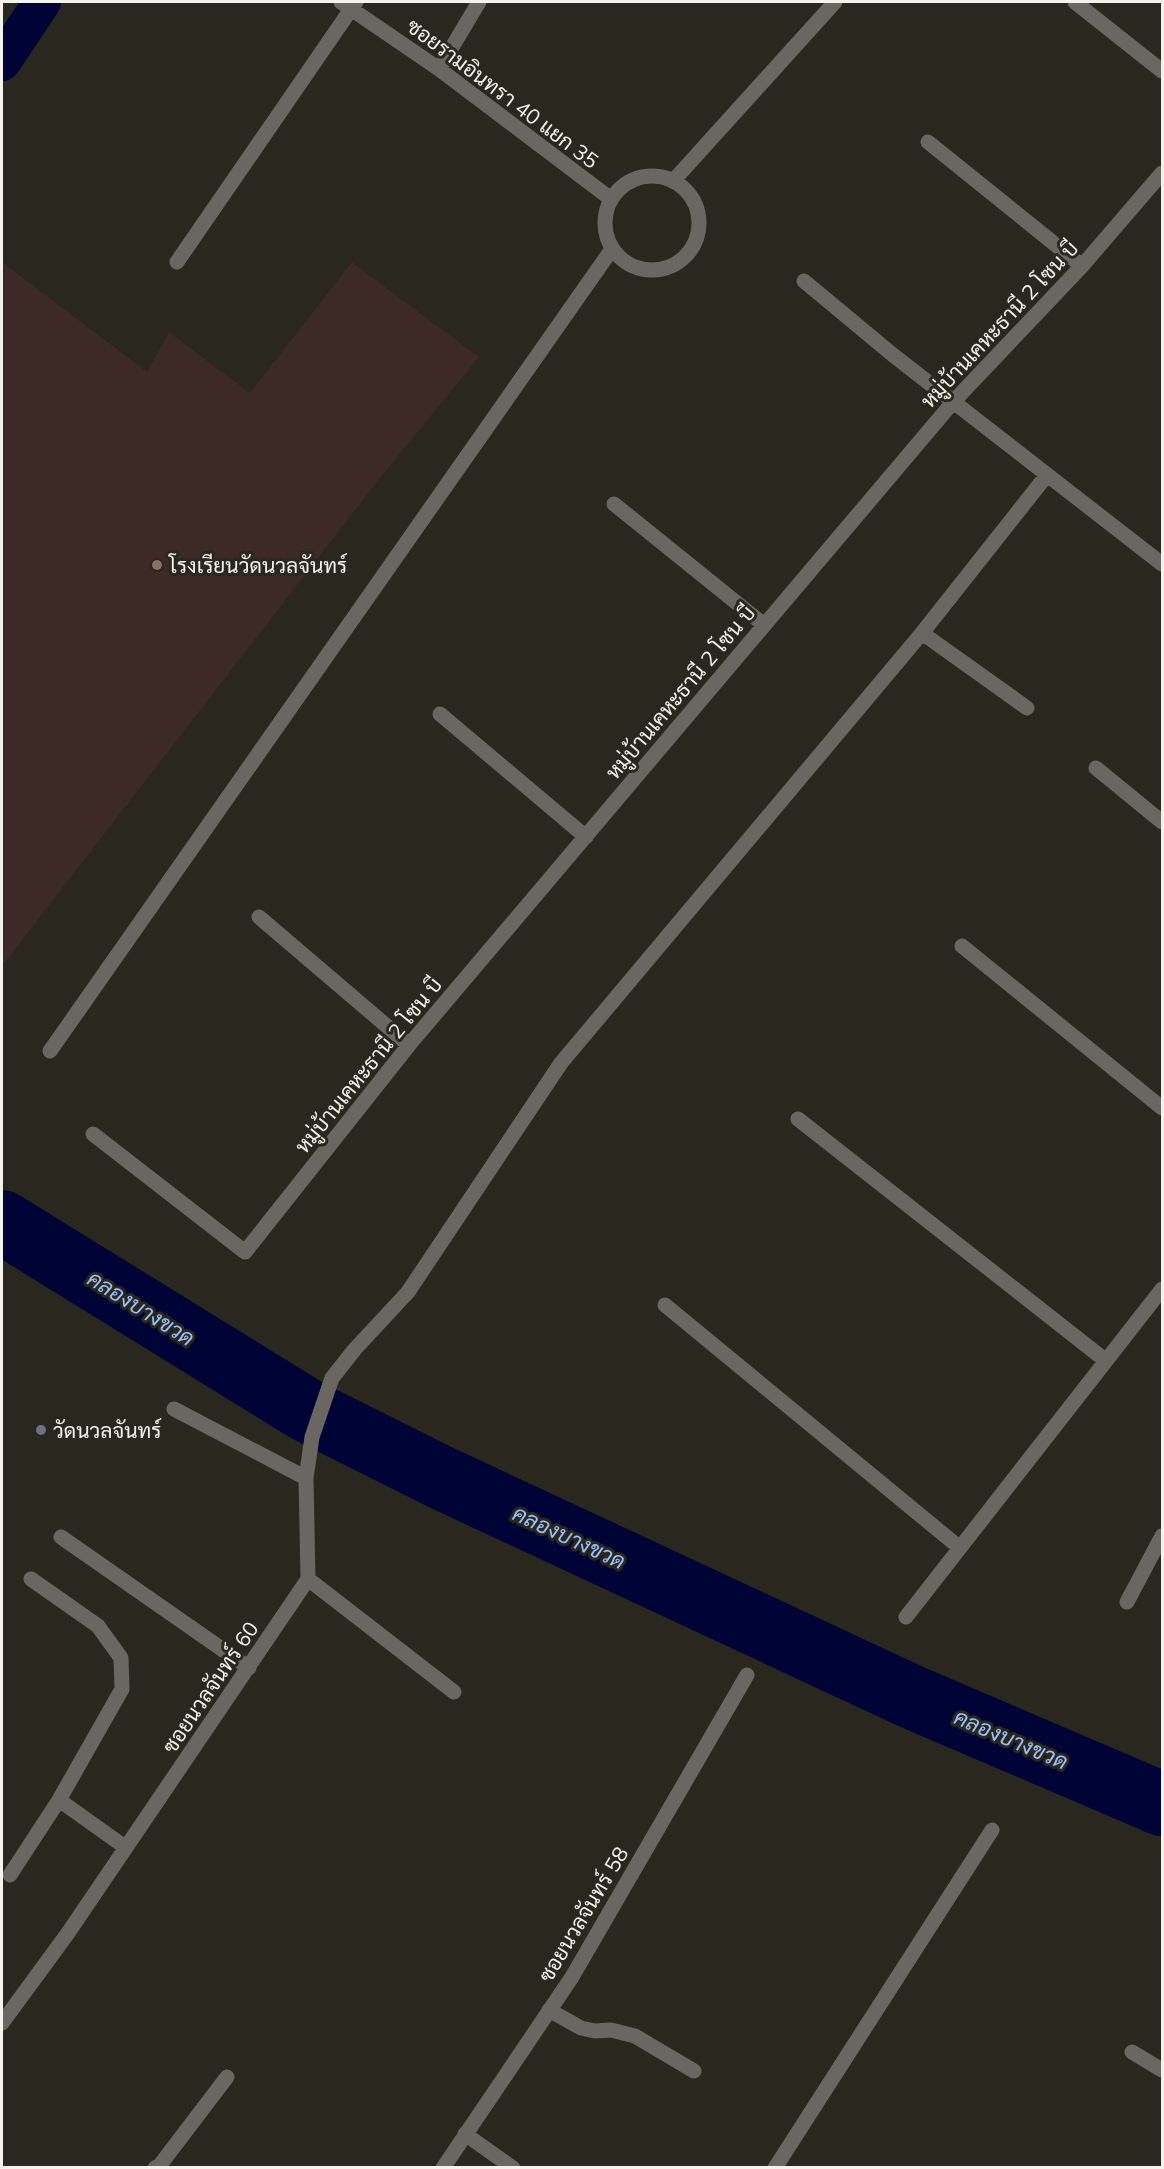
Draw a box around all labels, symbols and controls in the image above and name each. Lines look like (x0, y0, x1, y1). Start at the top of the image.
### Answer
street label: ซอยรามอินทรา 40 แยก 35 (402, 12, 604, 174)
street label: หมู่บ้านเคหะธานี 2 โซน บี (915, 235, 1085, 415)
place label: โรงเรียนวัดนวลจันทร์ (168, 552, 347, 578)
marker: โรงเรียนวัดนวลจันทร์ (150, 558, 164, 572)
street label: หมู่บ้านเคหะธานี 2 โซน บี (600, 600, 763, 786)
street label: หมู่บ้านเคหะธานี 2 โซน บี (289, 972, 449, 1160)
water label: คลองบางขวด (82, 1264, 200, 1352)
place label: วัดนวลจันทร์ (53, 1417, 162, 1443)
marker: วัดนวลจันทร์ (34, 1423, 48, 1437)
water label: คลองบางขวด (508, 1499, 630, 1575)
street label: ซอยนวลจันทร์ 60 (156, 1616, 264, 1758)
water label: คลองบางขวด (950, 1702, 1072, 1776)
street label: ซอยนวลจันทร์ 58 (532, 1842, 634, 1986)

